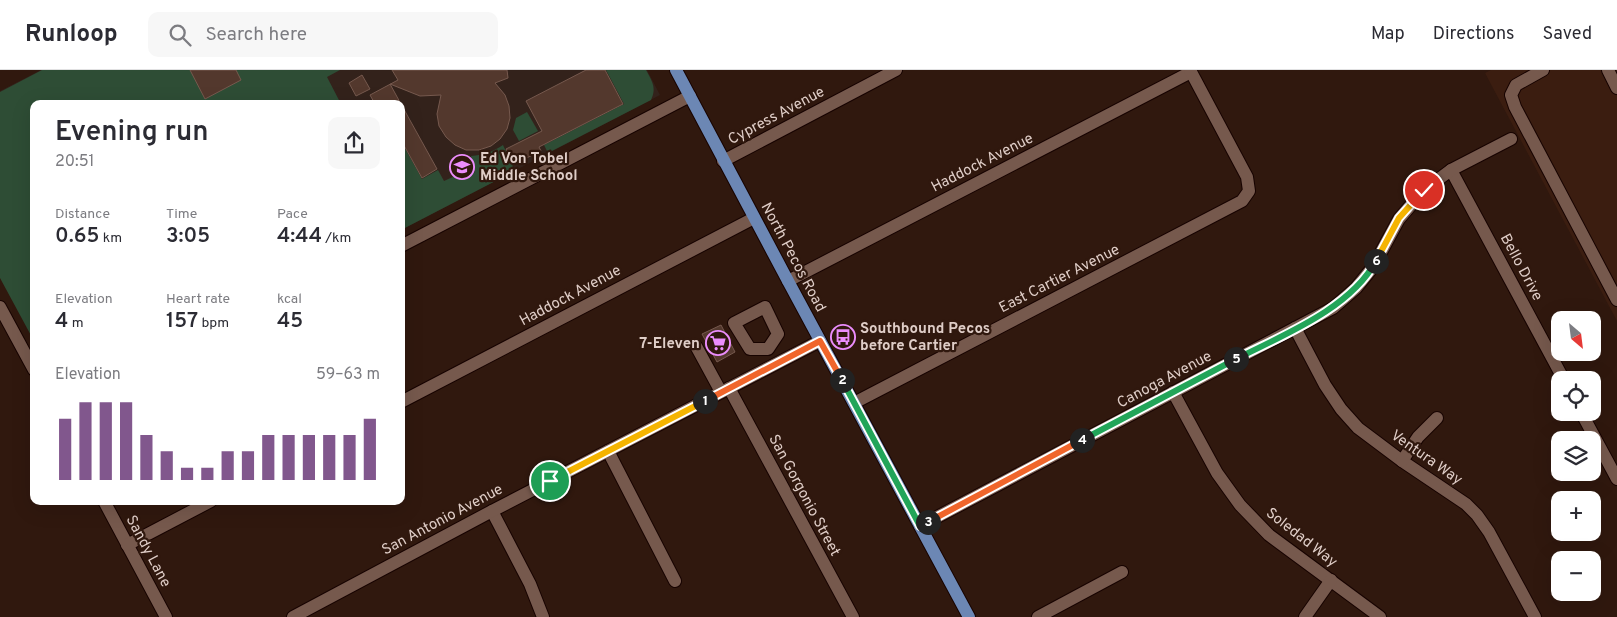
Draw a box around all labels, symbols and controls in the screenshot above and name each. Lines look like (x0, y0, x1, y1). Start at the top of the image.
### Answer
search box (148, 12, 498, 57)
text: Runloop (25, 20, 118, 50)
icon: search (166, 21, 194, 49)
text: Search here (206, 23, 307, 47)
text: Map (1371, 23, 1405, 46)
text: Directions (1433, 23, 1515, 46)
text: Saved (1543, 23, 1592, 46)
street label: Cypress Avenue (725, 83, 828, 150)
text: Evening run (55, 115, 209, 151)
button: share (328, 117, 380, 169)
street label: Haddock Avenue (928, 129, 1037, 197)
place label: Ed Von Tobel Middle School (480, 150, 578, 186)
text: 20:51 (55, 152, 95, 172)
school or university icon: Ed Von Tobel Middle School (449, 154, 475, 180)
pin (1403, 169, 1445, 211)
icon: check (1410, 176, 1438, 204)
street label: North Pecos Road (756, 200, 830, 316)
text: Distance (55, 206, 110, 223)
text: Time (166, 206, 197, 223)
text: Pace (277, 206, 308, 223)
text: 0.65 (55, 223, 99, 250)
text: 3:05 (166, 223, 210, 250)
text: 4:44 (277, 223, 322, 250)
text: km (99, 230, 122, 247)
text: /km (322, 230, 351, 247)
street label: Bello Drive (1495, 231, 1546, 305)
street label: East Cartier Avenue (996, 241, 1123, 318)
pin: 6 (1364, 248, 1388, 274)
text: 6 (1372, 253, 1381, 270)
street label: Haddock Avenue (517, 262, 625, 331)
text: Elevation (55, 291, 113, 308)
text: Heart rate (166, 291, 230, 308)
text: kcal (277, 291, 302, 308)
text: 4 (55, 308, 68, 335)
text: 157 (166, 308, 198, 335)
text: 45 (277, 308, 303, 335)
north arrow (1551, 311, 1601, 361)
map controls (1551, 311, 1601, 601)
text: m (68, 315, 84, 332)
text: bpm (198, 315, 229, 332)
place label: Southbound Pecos before Cartier (860, 320, 990, 356)
bus stop icon: Southbound Pecos before Cartier (830, 324, 856, 350)
supermarket icon: 7-Eleven (705, 330, 731, 356)
place label: 7-Eleven (639, 335, 700, 354)
pin: 5 (1224, 346, 1248, 372)
street label: Canoga Avenue (1114, 347, 1215, 413)
text: 5 (1232, 351, 1241, 368)
text: Elevation (55, 365, 121, 385)
text: 59–63 m (316, 365, 380, 385)
pin: 2 (830, 368, 854, 392)
button: locate (1551, 371, 1601, 421)
text: 2 (838, 372, 847, 389)
pin: 1 (692, 388, 718, 414)
text: 1 (703, 393, 708, 410)
street label: Ventura Way (1387, 427, 1466, 490)
pin: 4 (1070, 428, 1094, 452)
button: layers (1551, 431, 1601, 481)
street label: San Gorgonio Street (764, 432, 844, 560)
text: 4 (1078, 432, 1087, 449)
pin (529, 460, 571, 502)
icon: arrive (536, 467, 564, 495)
street label: San Antonio Avenue (379, 480, 506, 560)
button: + (1551, 491, 1601, 541)
street label: Soledad Way (1262, 504, 1341, 572)
pin: 3 (916, 510, 940, 534)
street label: Sandy Lane (121, 512, 175, 591)
text: 3 (924, 514, 933, 531)
button: − (1551, 551, 1601, 601)

